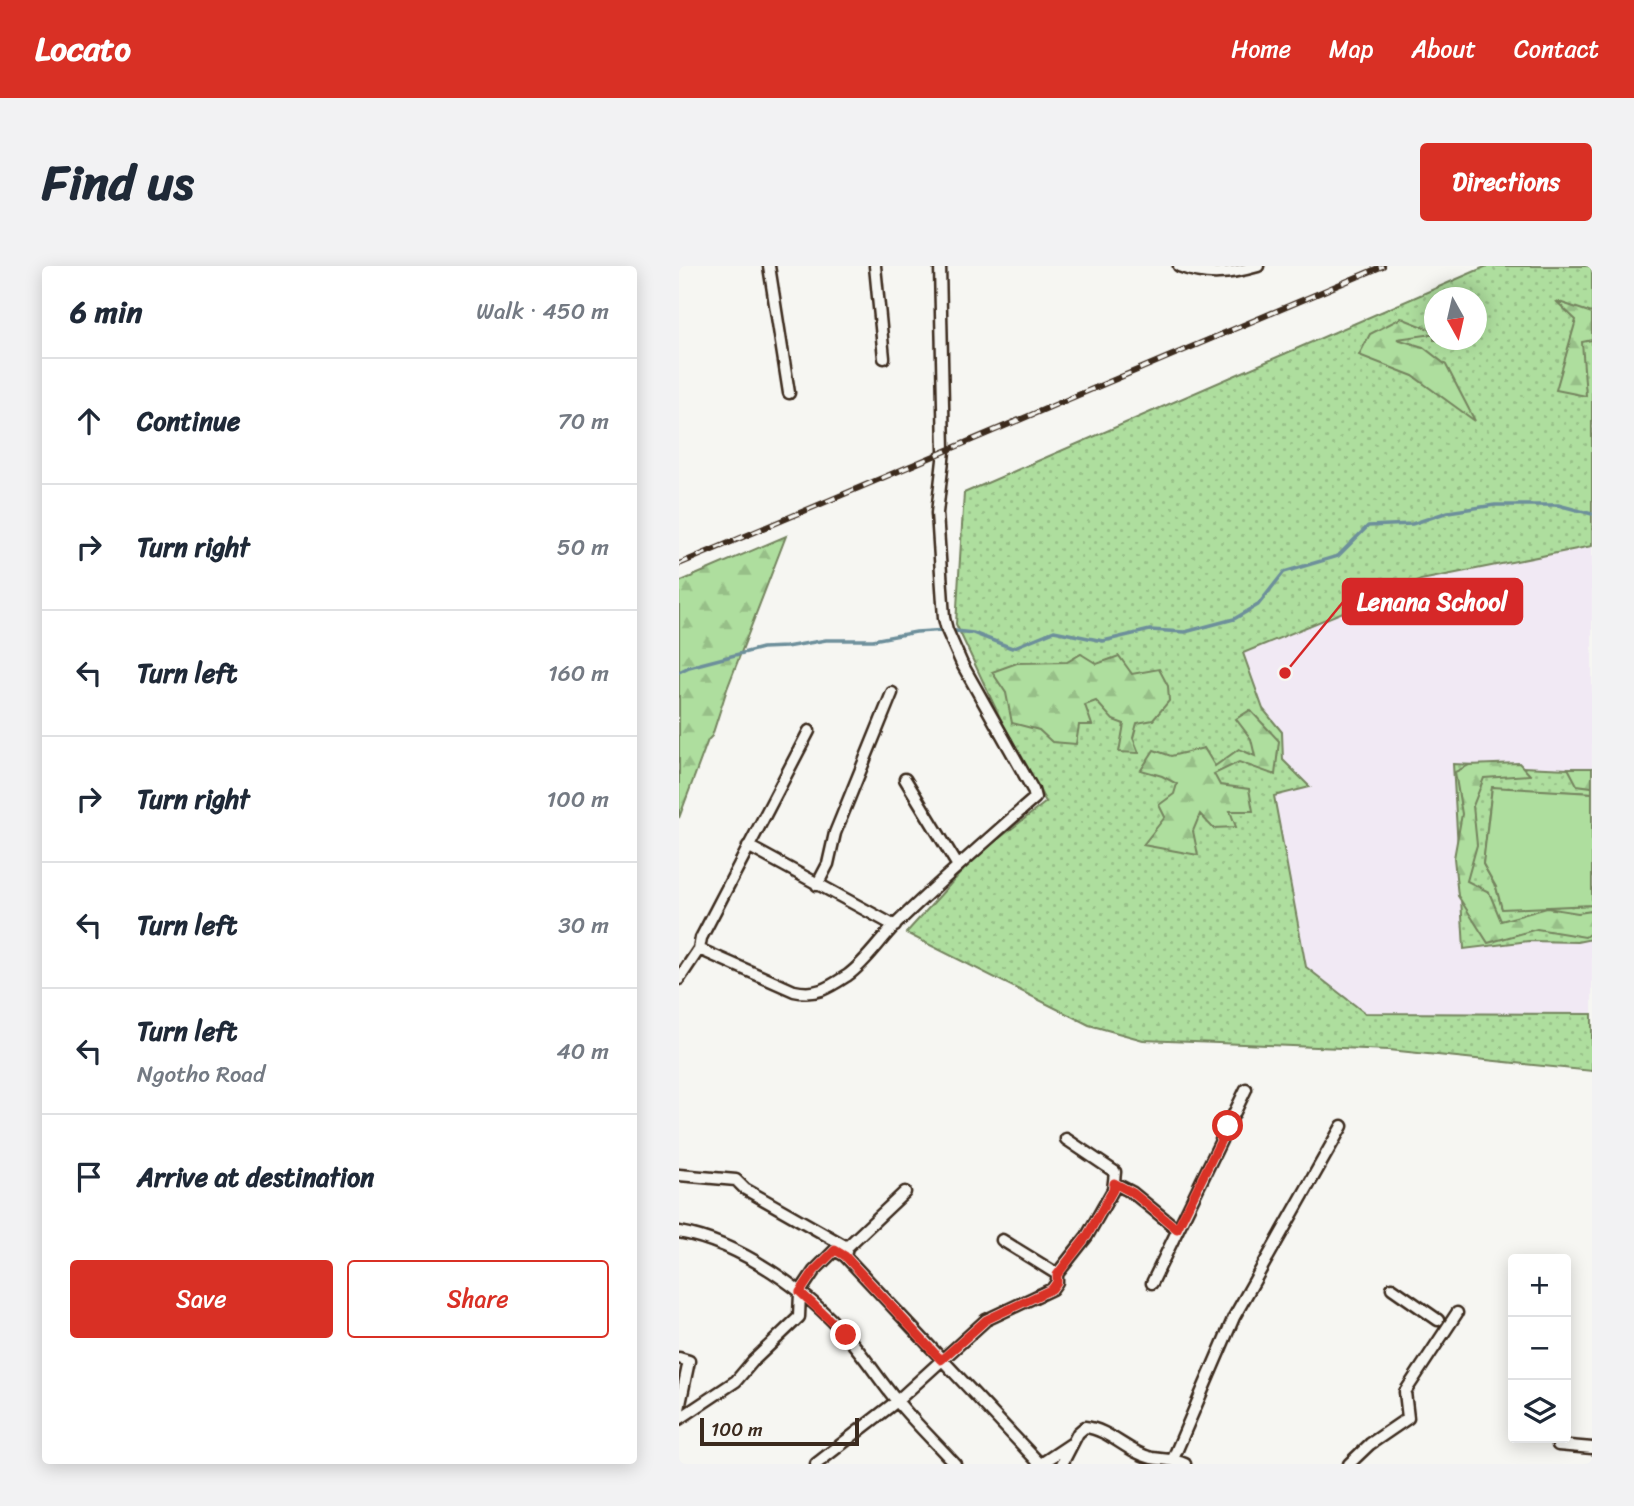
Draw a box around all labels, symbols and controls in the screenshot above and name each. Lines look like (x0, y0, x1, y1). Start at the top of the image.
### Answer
text: Locato (35, 20, 131, 78)
text: Home (1231, 28, 1291, 70)
text: Map (1329, 28, 1373, 70)
text: About (1411, 28, 1476, 70)
text: Contact (1514, 28, 1599, 70)
text: Find us (42, 139, 194, 226)
button: Directions (1420, 143, 1592, 221)
text: 6 min (70, 285, 142, 339)
north arrow (1424, 287, 1487, 350)
text: Walk · 450 m (476, 291, 609, 332)
text: Continue (137, 398, 240, 444)
text: 70 m (558, 401, 609, 442)
icon: ahead (70, 402, 108, 440)
text: Turn right (137, 524, 250, 570)
text: 50 m (557, 527, 609, 568)
icon: right (70, 528, 108, 566)
callout: Lenana School (1343, 579, 1522, 624)
text: Lenana School (1357, 581, 1508, 623)
text: Turn left (137, 650, 237, 696)
text: 160 m (548, 653, 609, 694)
icon: left (70, 654, 108, 692)
text: Turn right (137, 776, 250, 822)
text: 100 m (546, 779, 609, 820)
icon: right (70, 780, 108, 818)
text: Turn left (137, 902, 237, 948)
text: 30 m (558, 905, 609, 946)
icon: left (70, 906, 108, 944)
text: Turn left (137, 1008, 237, 1054)
text: 40 m (556, 1031, 609, 1072)
icon: left (70, 1032, 108, 1070)
text: Ngotho Road (137, 1054, 265, 1095)
route start (1212, 1110, 1243, 1141)
text: Arrive at destination (137, 1154, 374, 1200)
icon: arrive (70, 1158, 108, 1196)
map controls (1508, 1254, 1571, 1443)
button: + (1508, 1254, 1571, 1317)
button: Save (70, 1260, 333, 1338)
button: Share (347, 1260, 609, 1338)
button: − (1508, 1317, 1571, 1380)
route end (830, 1319, 861, 1350)
button: layers (1508, 1380, 1571, 1443)
text: 100 m (711, 1413, 763, 1446)
scale bar (700, 1415, 859, 1447)

